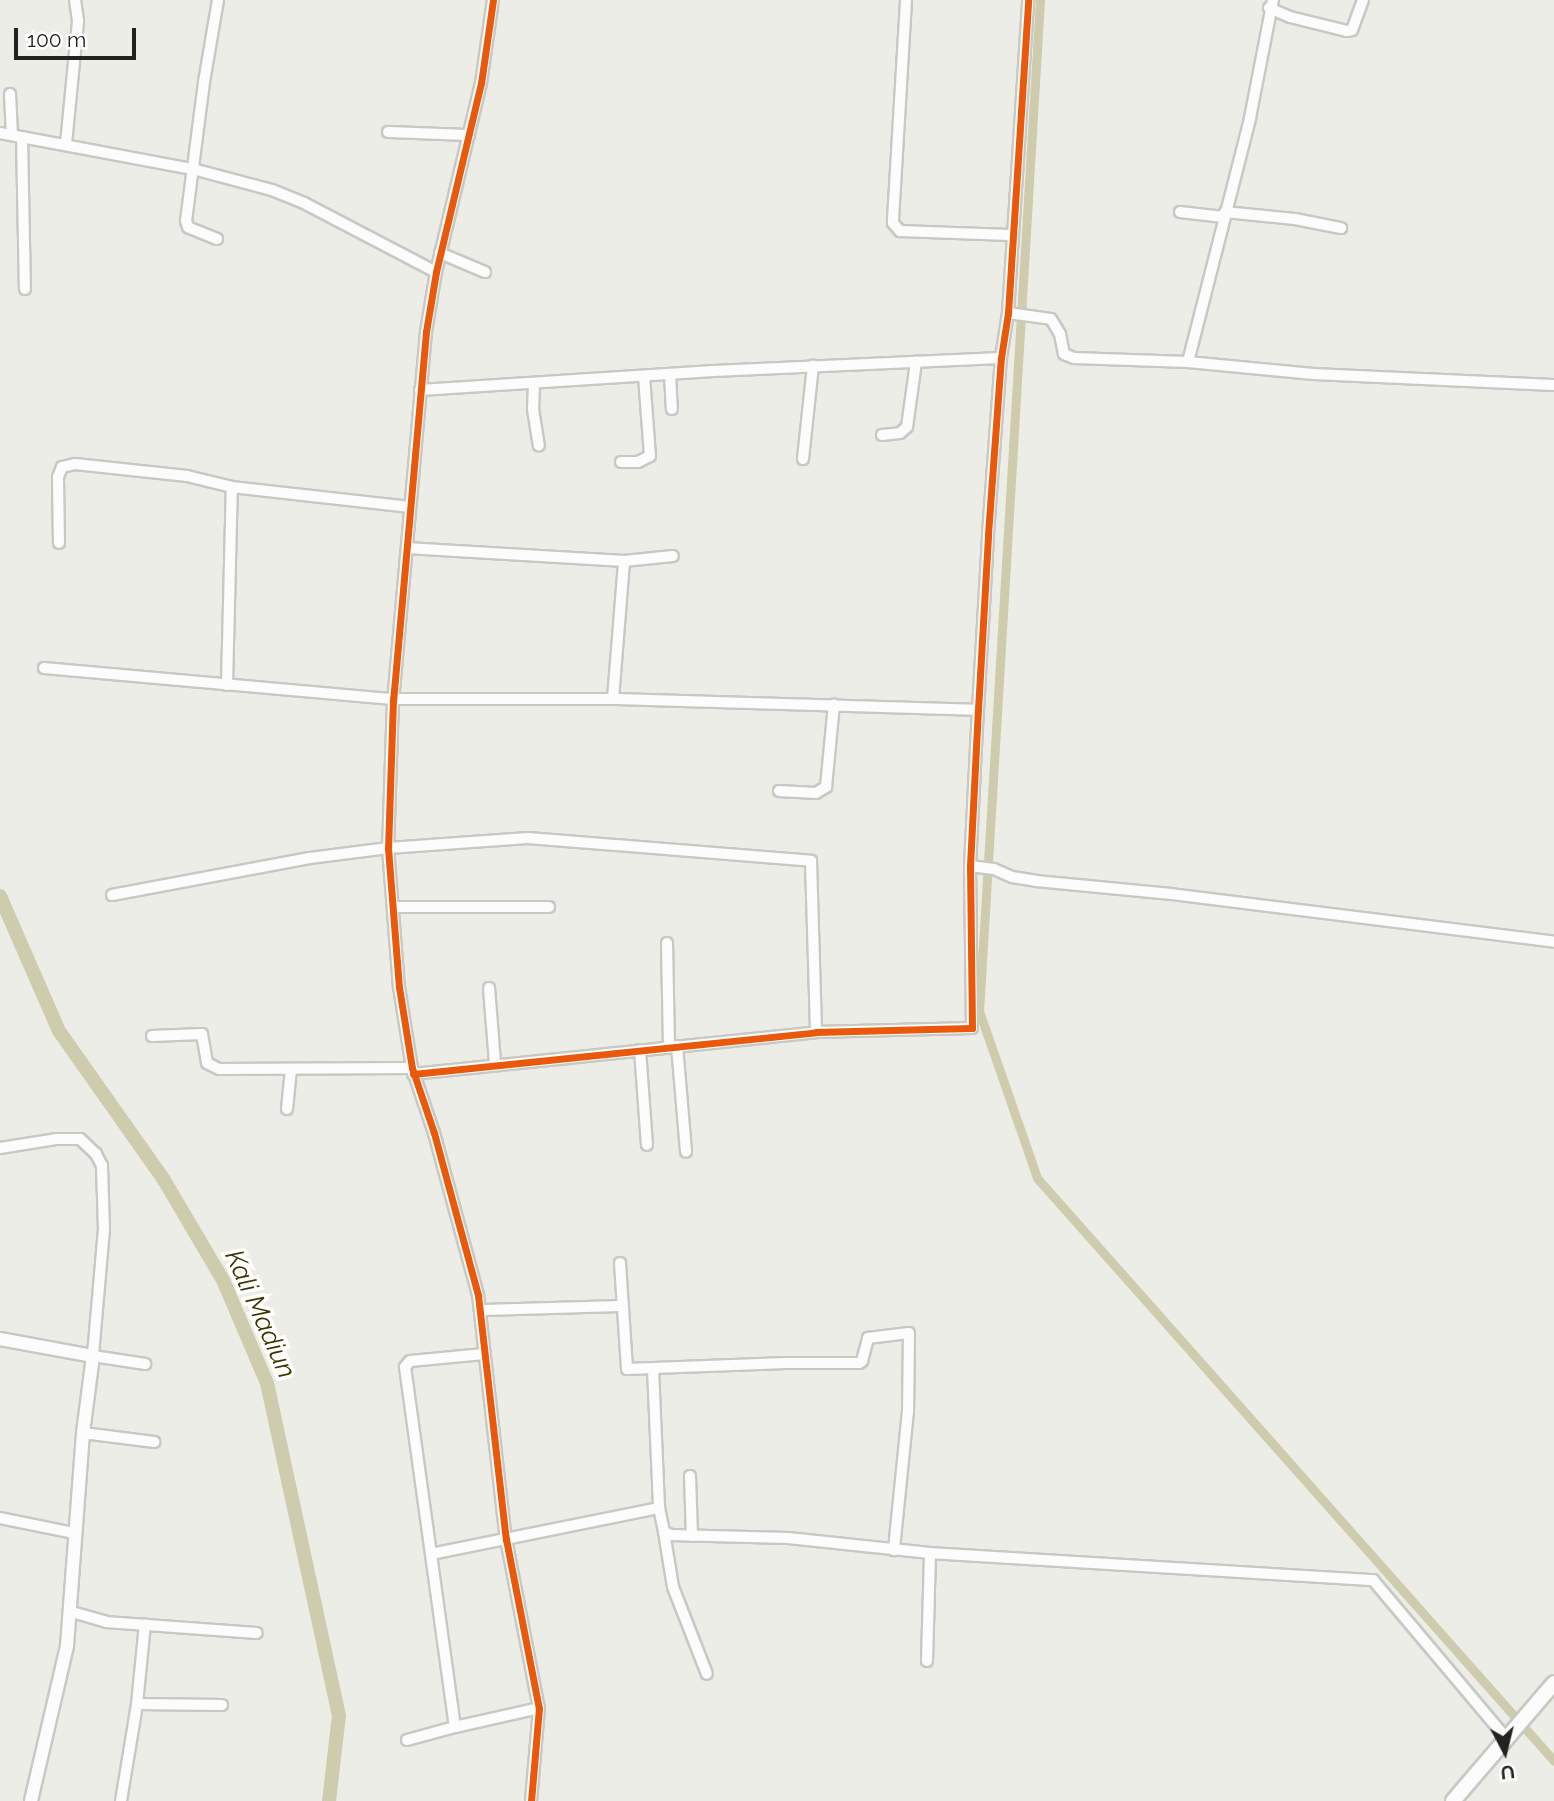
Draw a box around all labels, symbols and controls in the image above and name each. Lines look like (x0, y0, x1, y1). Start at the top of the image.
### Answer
scale bar (18, 14, 140, 58)
text: 100 m (27, 27, 86, 52)
water label: Kali Madiun (218, 1245, 302, 1383)
north arrow (1470, 1717, 1540, 1787)
text: U (1499, 1761, 1516, 1785)

